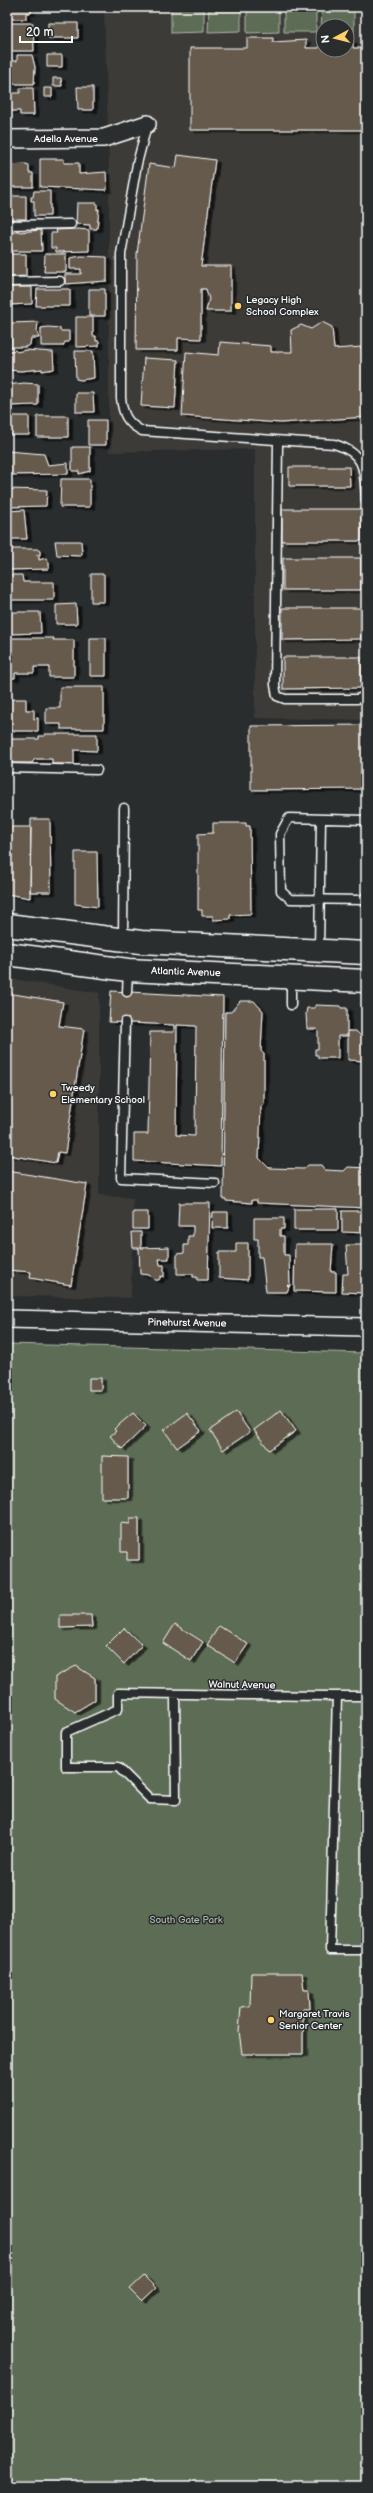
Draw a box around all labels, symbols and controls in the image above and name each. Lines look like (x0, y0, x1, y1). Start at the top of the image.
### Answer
scale bar (20, 18, 72, 44)
north arrow (315, 18, 355, 58)
text: 20 m (26, 25, 53, 40)
text: N (319, 34, 333, 44)
street label: Adella Avenue (34, 133, 98, 145)
place label: Legacy High School Complex (246, 294, 319, 318)
marker: Legacy High School Complex (233, 301, 243, 311)
street label: Atlantic Avenue (151, 965, 221, 979)
place label: Tweedy Elementary School (61, 1082, 145, 1106)
marker: Tweedy Elementary School (48, 1089, 58, 1099)
street label: Pinehurst Avenue (147, 1316, 227, 1330)
street label: Walnut Avenue (208, 1678, 276, 1692)
park label: South Gate Park (149, 1914, 223, 1926)
place label: Margaret Travis Senior Center (279, 2008, 350, 2032)
marker: Margaret Travis Senior Center (266, 2015, 276, 2025)

